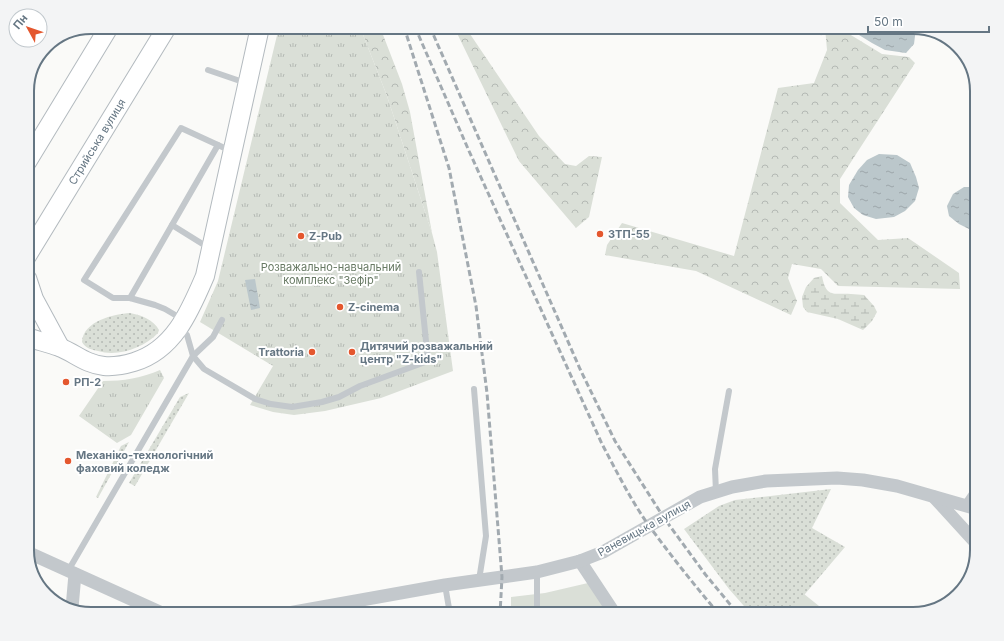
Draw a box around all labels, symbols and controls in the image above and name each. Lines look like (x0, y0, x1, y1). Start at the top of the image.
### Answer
north arrow (8, 8, 48, 48)
scale bar (868, 8, 989, 34)
text: Пн (10, 11, 31, 32)
text: 50 m (874, 14, 903, 29)
street label: Стрийська вулиця (65, 96, 128, 187)
place label: ЗТП-55 (608, 227, 650, 241)
place label: Z-Pub (309, 229, 342, 243)
marker: ЗТП-55 (595, 229, 605, 239)
marker: Z-Pub (296, 231, 306, 241)
park label: Розважально-навчальний комплекс "Зефір" (261, 260, 401, 287)
place label: Z-cinema (348, 300, 399, 314)
marker: Z-cinema (335, 302, 345, 312)
place label: Дитячий розважальний центр "Z-kids" (360, 339, 493, 366)
place label: Trattoria (258, 345, 304, 359)
marker: Trattoria (307, 347, 317, 357)
marker: Дитячий розважальний центр "Z-kids" (347, 347, 357, 357)
place label: РП-2 (74, 375, 101, 389)
marker: РП-2 (61, 377, 71, 387)
place label: Механіко-технологічний фаховий коледж (76, 448, 214, 475)
marker: Механіко-технологічний фаховий коледж (63, 456, 73, 466)
street label: Раневицька вулиця (595, 497, 693, 559)

